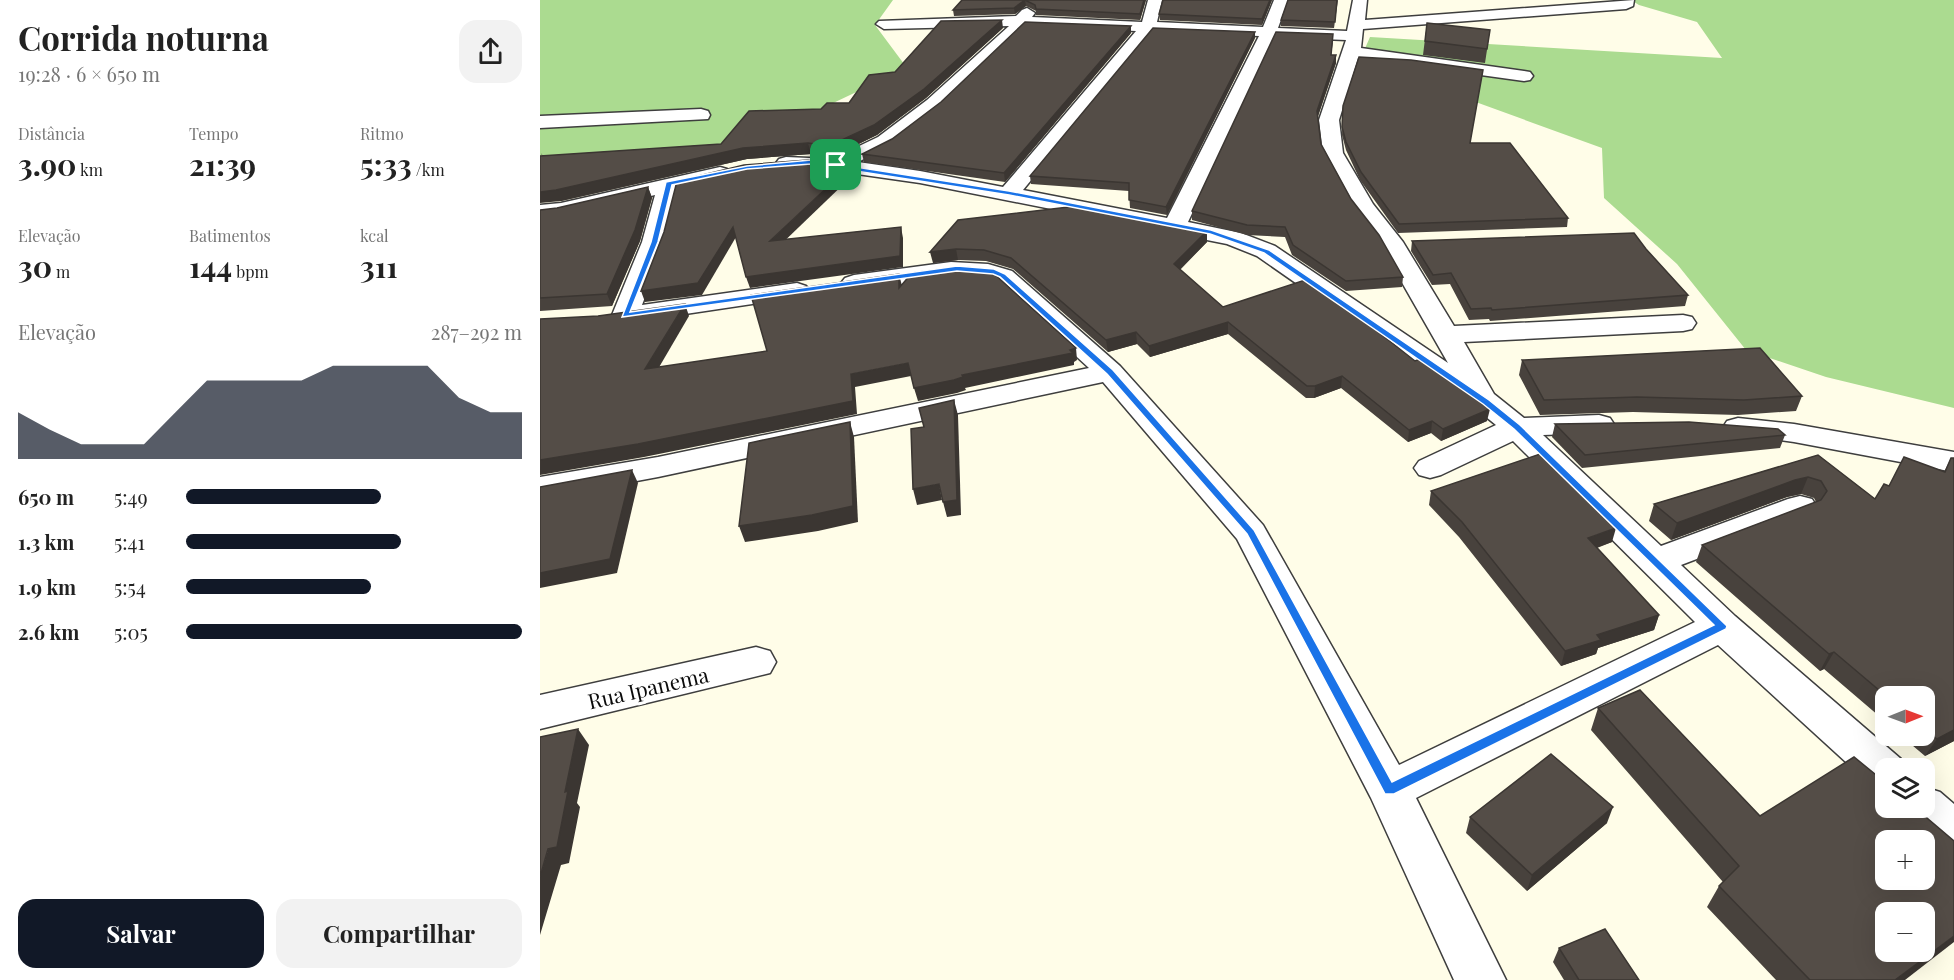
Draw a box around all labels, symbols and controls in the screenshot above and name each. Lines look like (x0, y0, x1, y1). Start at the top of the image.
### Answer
text: Corrida noturna (18, 15, 269, 59)
button: share (459, 20, 522, 83)
text: 19:28 · 6 × 650 m (18, 60, 160, 87)
text: Distância (18, 123, 85, 144)
text: Tempo (189, 123, 239, 144)
text: Ritmo (360, 123, 404, 144)
pin (810, 139, 861, 190)
text: 3.90 (18, 144, 76, 184)
text: 21:39 (189, 144, 256, 184)
text: 5:33 (360, 144, 412, 184)
icon: arrive (819, 148, 852, 181)
text: km (76, 159, 103, 180)
text: /km (412, 159, 445, 180)
text: Elevação (18, 225, 80, 246)
text: Batimentos (189, 225, 271, 246)
text: kcal (360, 225, 389, 246)
text: 30 (18, 246, 52, 286)
text: 144 (189, 246, 232, 286)
text: 311 (360, 246, 398, 286)
text: m (52, 261, 70, 282)
text: bpm (232, 261, 269, 282)
text: Elevação (18, 318, 96, 345)
text: 287–292 m (431, 318, 522, 345)
text: 650 m (18, 483, 74, 510)
text: 5:49 (114, 483, 148, 510)
text: 1.3 km (18, 528, 74, 555)
text: 5:41 (114, 528, 145, 555)
text: 1.9 km (18, 573, 76, 600)
text: 5:54 (114, 573, 146, 600)
text: 2.6 km (18, 618, 79, 645)
text: 5:05 (114, 618, 148, 645)
street label: Rua Ipanema (585, 659, 712, 714)
north arrow (1875, 686, 1935, 746)
map controls (1875, 686, 1935, 962)
button: layers (1875, 758, 1935, 818)
button: + (1875, 830, 1935, 890)
button: Salvar (18, 899, 264, 968)
button: Compartilhar (276, 899, 522, 968)
button: − (1875, 902, 1935, 962)

